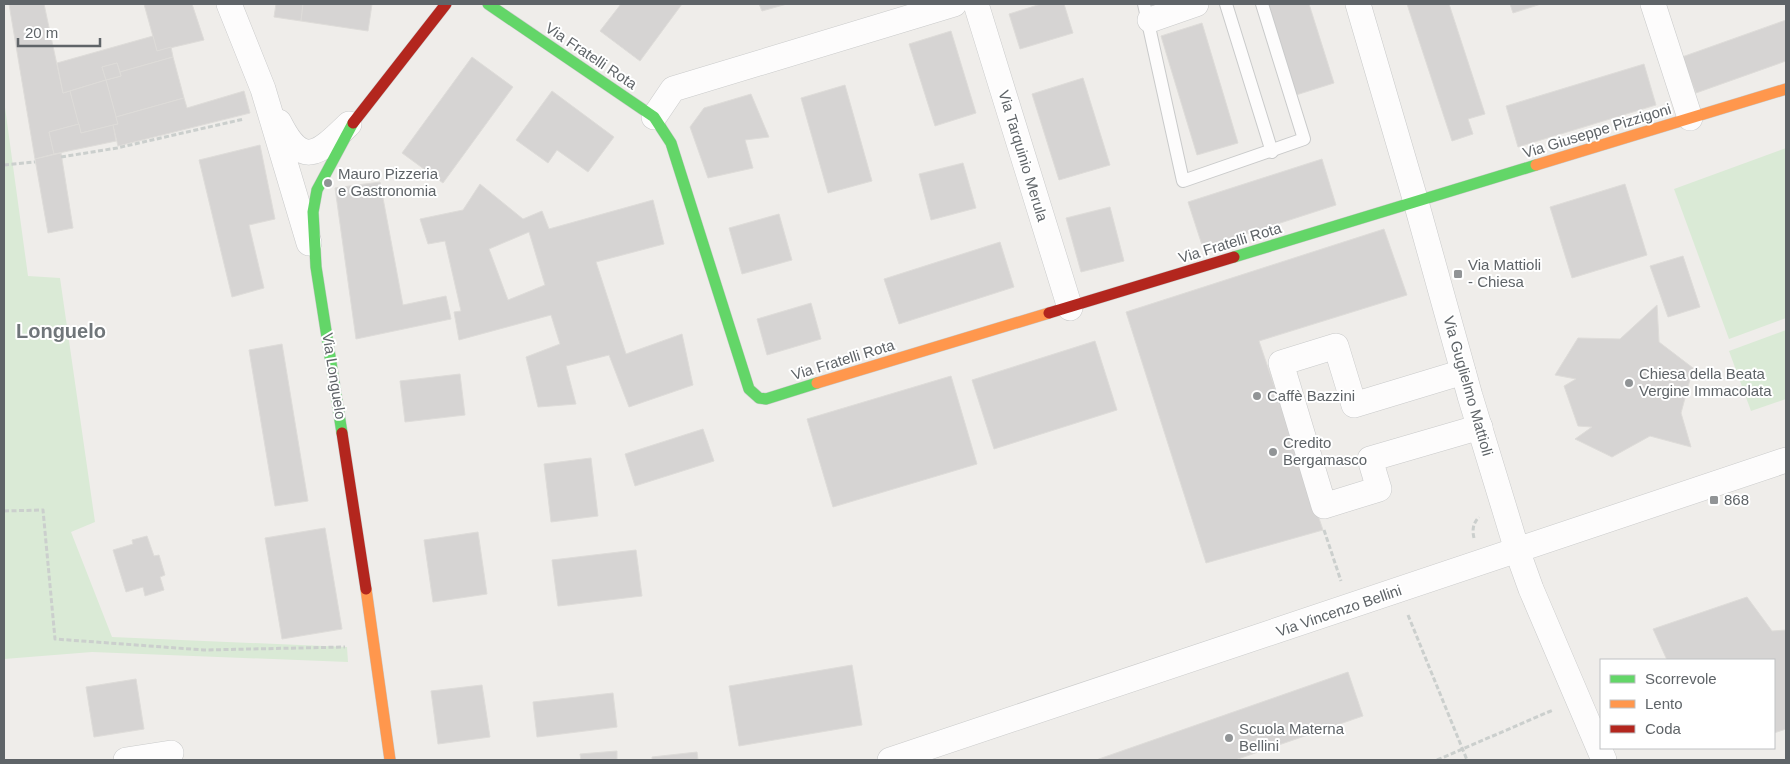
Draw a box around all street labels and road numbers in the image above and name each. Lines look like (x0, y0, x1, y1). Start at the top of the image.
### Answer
street label: Via Fratelli Rota (542, 19, 641, 93)
street label: Via Tarquinio Merula (995, 88, 1052, 224)
street label: Via Giuseppe Pizzigoni (1521, 100, 1673, 161)
street label: Via Fratelli Rota (1176, 219, 1284, 266)
street label: Via Guglielmo Mattioli (1440, 314, 1497, 458)
street label: Via Longuelo (319, 331, 350, 420)
street label: Via Fratelli Rota (789, 336, 897, 383)
street label: Via Vincenzo Bellini (1274, 581, 1404, 640)

